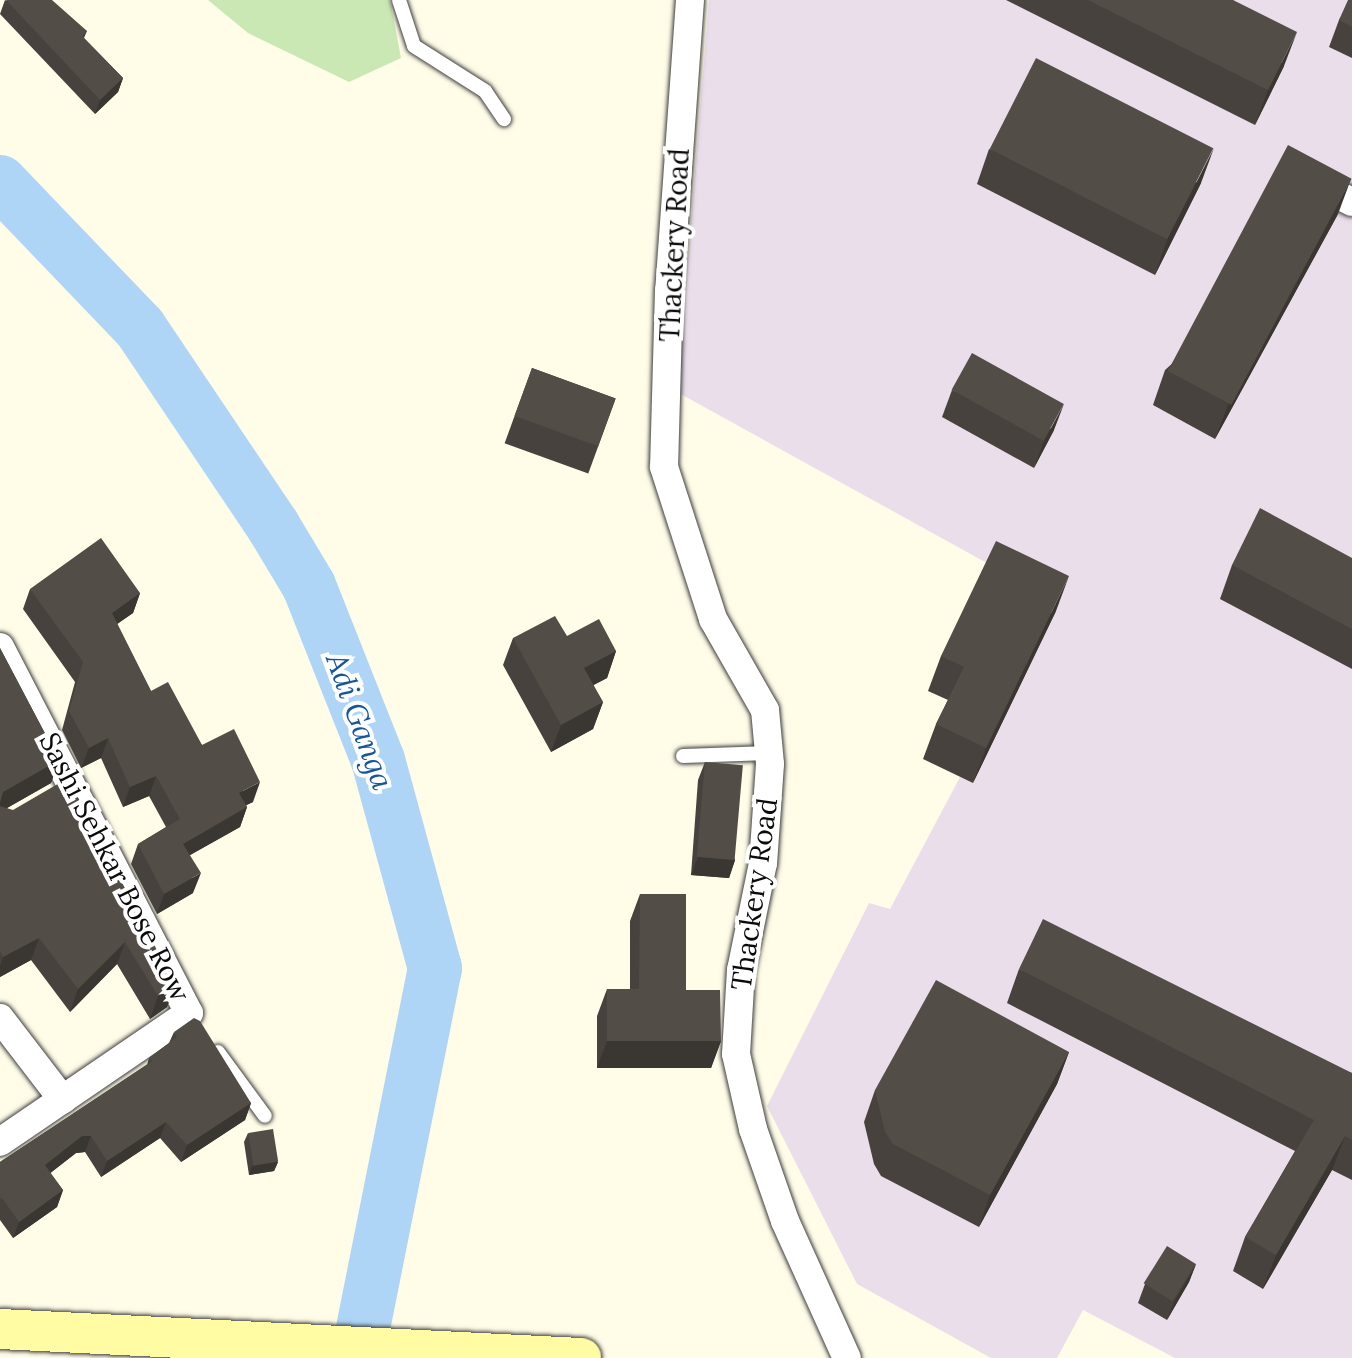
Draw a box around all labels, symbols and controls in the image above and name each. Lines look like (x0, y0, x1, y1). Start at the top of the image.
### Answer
street label: Thackery Road (652, 147, 696, 343)
water label: Adi Ganga (319, 648, 401, 794)
street label: Sashi Sehkar Bose Row (33, 727, 197, 1007)
street label: Thackery Road (724, 796, 784, 992)

